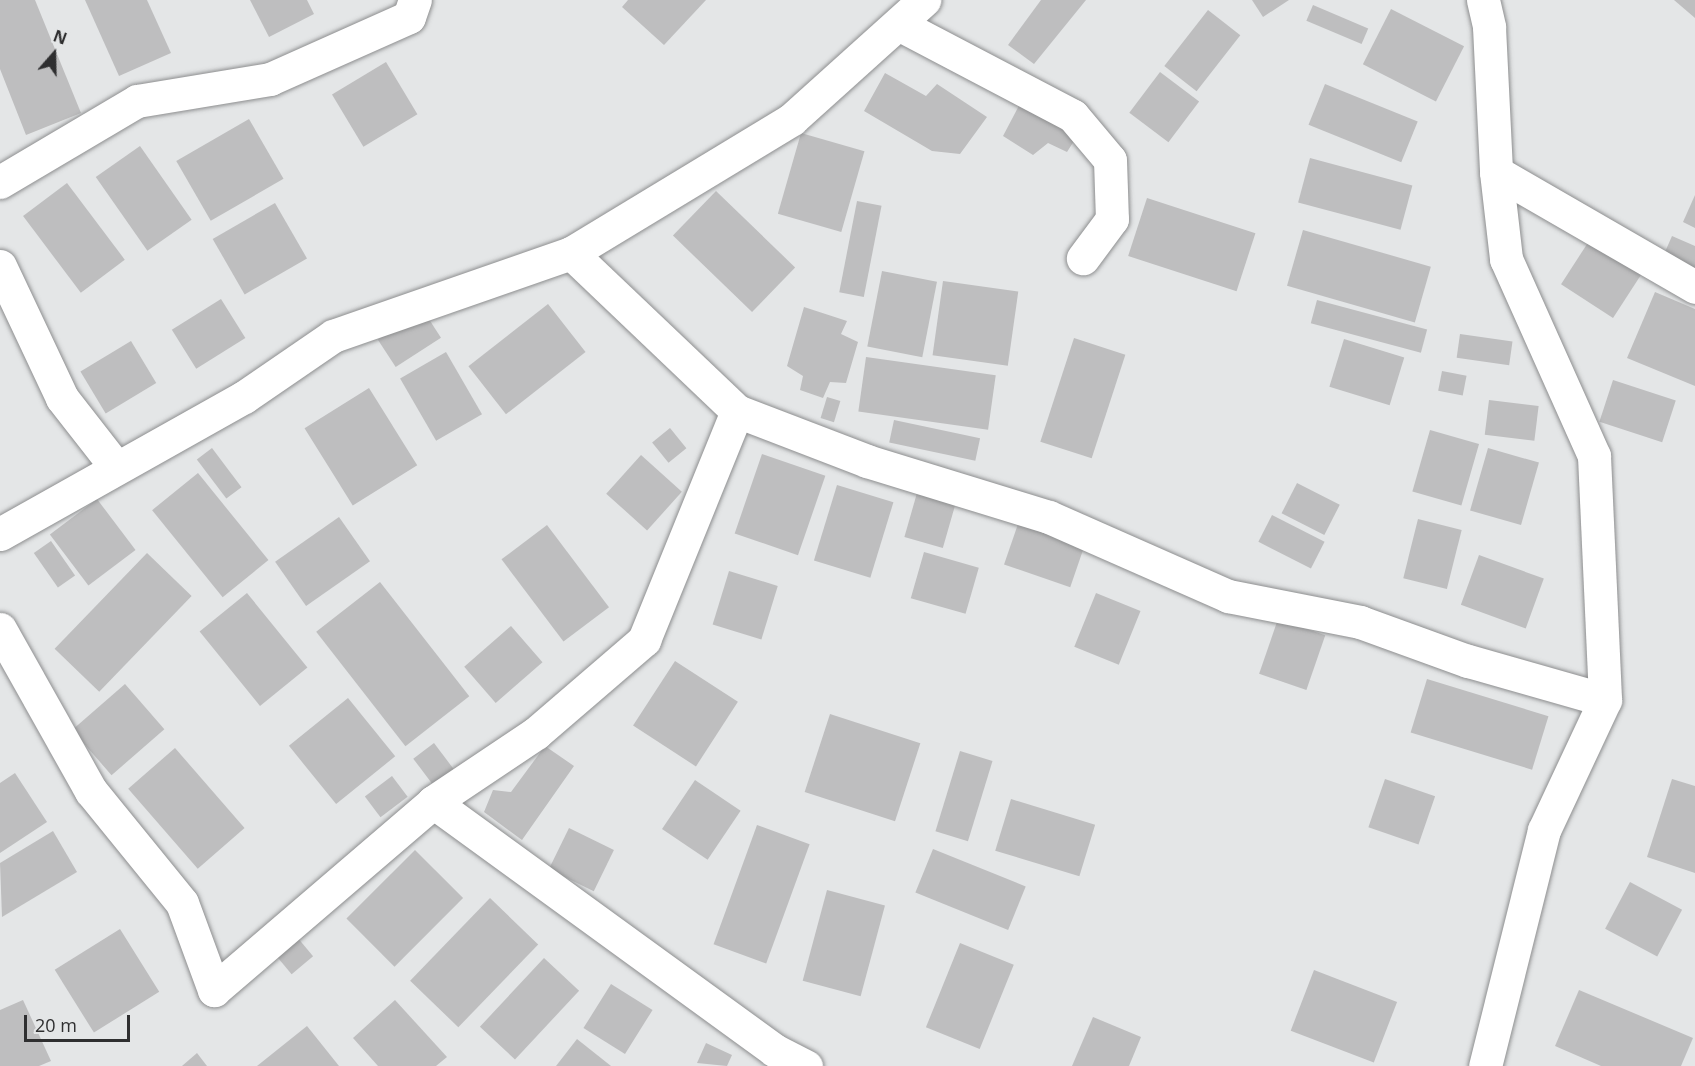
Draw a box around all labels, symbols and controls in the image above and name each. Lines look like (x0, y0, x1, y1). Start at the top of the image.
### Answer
north arrow (24, 24, 84, 84)
text: N (50, 25, 70, 50)
scale bar (27, 1003, 134, 1041)
text: 20 m (35, 1013, 77, 1037)

